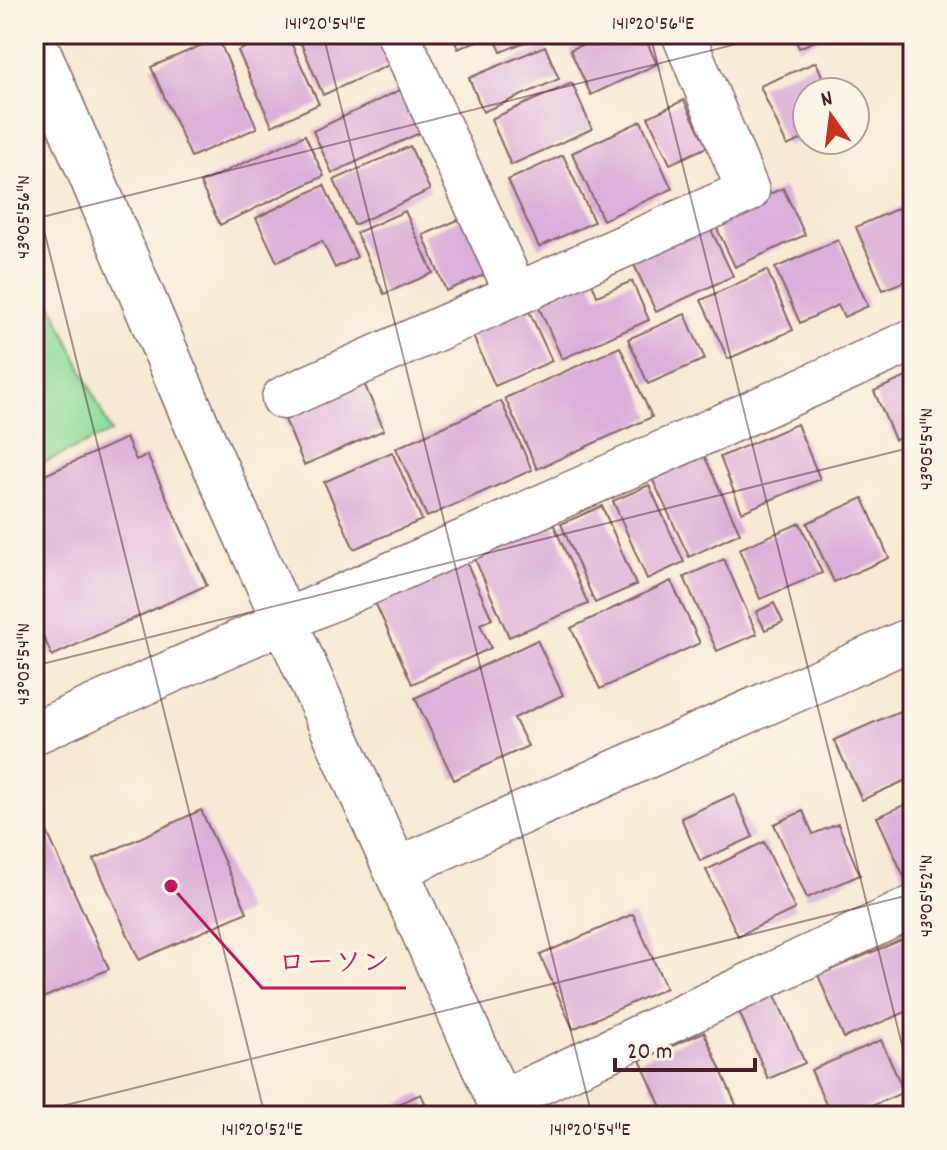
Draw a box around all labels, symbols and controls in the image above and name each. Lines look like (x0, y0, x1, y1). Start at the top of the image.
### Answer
text: 141°20'54"E (285, 11, 365, 39)
text: 141°20'56"E (612, 11, 694, 39)
north arrow (791, 76, 871, 156)
text: N (818, 84, 836, 116)
text: 43°05'56"N (11, 175, 39, 259)
text: 43°05'54"N (914, 408, 942, 490)
text: 43°05'54"N (11, 623, 39, 705)
text: 43°05'52"N (914, 855, 942, 937)
callout: ローソン (262, 936, 406, 988)
text: ローソン (278, 946, 390, 986)
scale bar (615, 1022, 755, 1072)
text: 20 m (627, 1036, 673, 1070)
text: 141°20'52"E (221, 1117, 303, 1145)
text: 141°20'54"E (550, 1117, 630, 1145)

